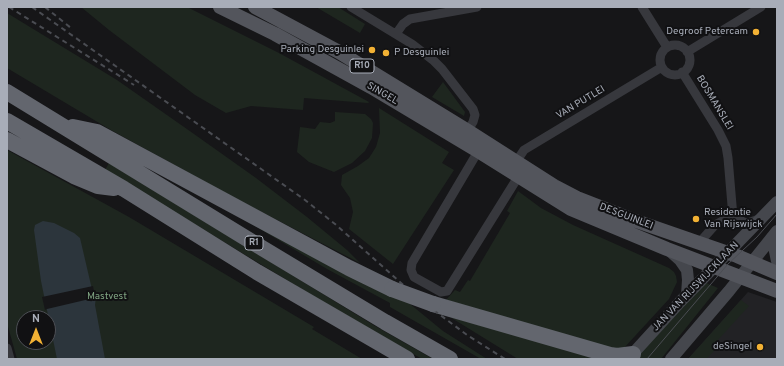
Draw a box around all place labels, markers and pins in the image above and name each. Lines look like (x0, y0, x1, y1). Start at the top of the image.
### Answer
place label: Degroof Petercam (666, 26, 748, 38)
marker: Degroof Petercam (751, 27, 761, 37)
place label: Parking Desguinlei (281, 44, 364, 56)
marker: Parking Desguinlei (367, 45, 377, 55)
place label: P Desguinlei (394, 47, 449, 59)
marker: P Desguinlei (381, 48, 391, 58)
place label: Residentie Van Rijswijck (704, 207, 763, 230)
marker: Residentie Van Rijswijck (691, 214, 701, 224)
place label: deSingel (713, 341, 752, 353)
marker: deSingel (755, 342, 765, 352)

